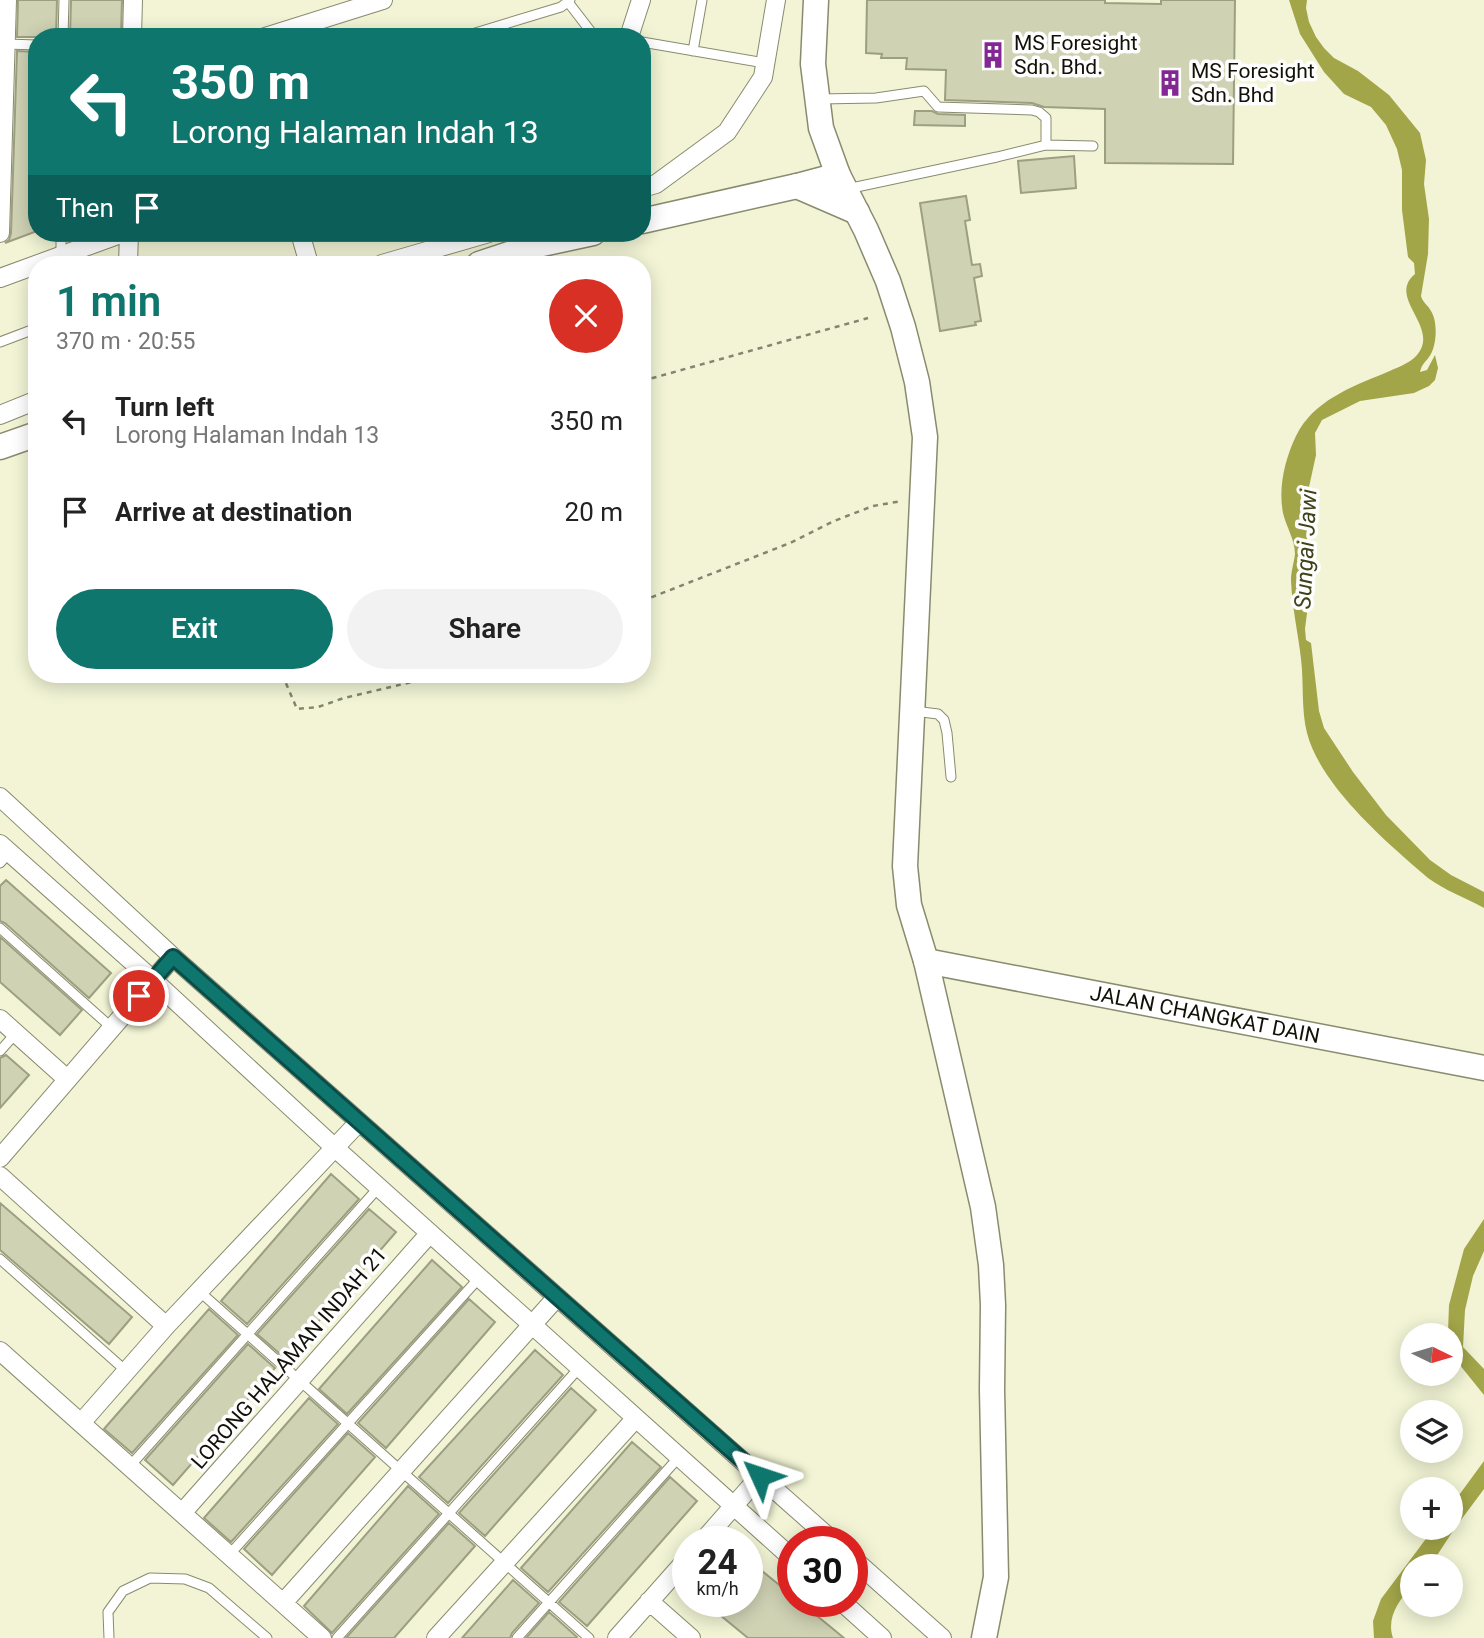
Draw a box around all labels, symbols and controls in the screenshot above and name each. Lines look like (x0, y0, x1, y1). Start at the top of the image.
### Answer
place label: MS Foresight Sdn. Bhd. (1014, 31, 1138, 79)
building icon: MS Foresight Sdn. Bhd. (978, 40, 1008, 70)
text: 350 m (171, 54, 310, 111)
icon: left (56, 56, 147, 147)
place label: MS Foresight Sdn. Bhd (1191, 59, 1315, 107)
building icon: MS Foresight Sdn. Bhd (1155, 68, 1185, 98)
text: Lorong Halaman Indah 13 (171, 113, 539, 151)
icon: arrive (128, 189, 166, 227)
text: Then (56, 193, 114, 223)
text: 1 min (56, 277, 161, 326)
button: close (549, 279, 623, 353)
text: 370 m · 20:55 (56, 328, 195, 355)
text: Turn left (115, 392, 214, 422)
icon: left (56, 402, 94, 440)
text: 350 m (550, 406, 623, 436)
text: Lorong Halaman Indah 13 (115, 422, 379, 449)
water label: Sungai Jawi (1289, 488, 1323, 610)
icon: arrive (56, 493, 94, 531)
text: Arrive at destination (115, 497, 352, 527)
text: 20 m (565, 497, 623, 527)
button: Exit (56, 589, 333, 669)
button: Share (347, 589, 623, 669)
pin (109, 966, 169, 1026)
icon: arrive (120, 977, 158, 1015)
street label: JALAN CHANGKAT DAIN (1088, 981, 1322, 1048)
street label: LORONG HALAMAN INDAH 21 (186, 1243, 392, 1473)
north arrow (1400, 1323, 1463, 1386)
map controls (1400, 1323, 1463, 1617)
button: layers (1400, 1400, 1463, 1463)
position arrow (723, 1439, 797, 1513)
button: + (1400, 1477, 1463, 1540)
speed limit sign: 30 (777, 1526, 868, 1617)
text: 24 (697, 1542, 738, 1583)
button: − (1400, 1554, 1463, 1617)
text: km/h (696, 1578, 739, 1599)

